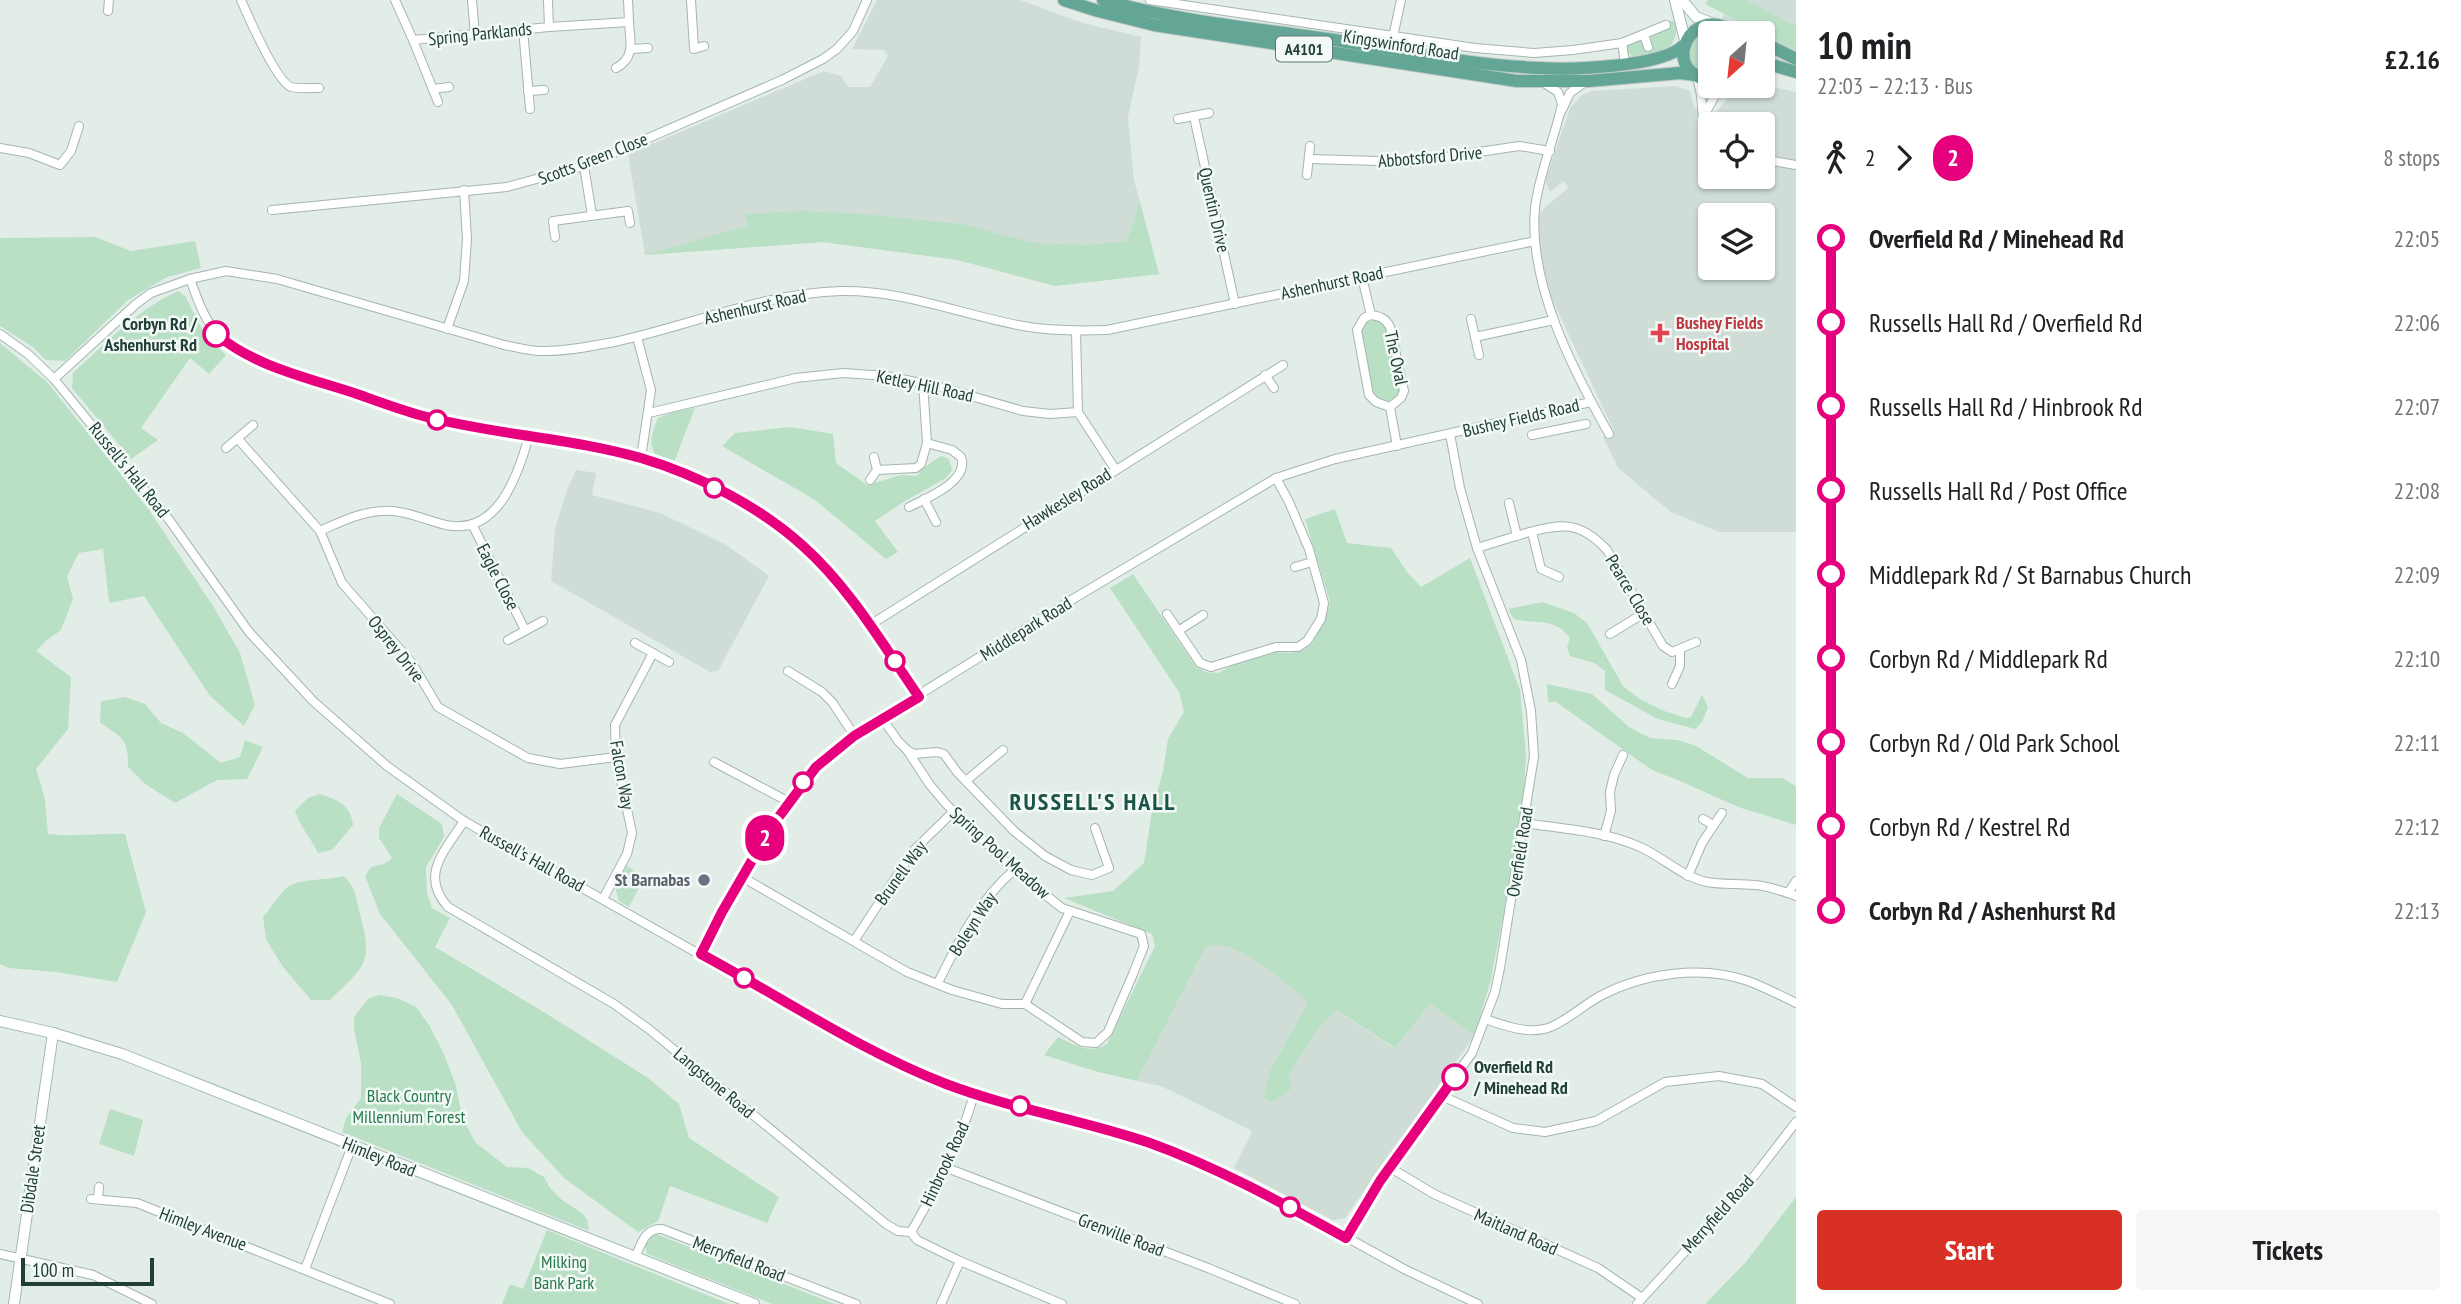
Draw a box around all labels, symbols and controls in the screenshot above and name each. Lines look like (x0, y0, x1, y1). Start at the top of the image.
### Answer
street label: Spring Parklands (427, 17, 533, 50)
text: 10 min (1817, 20, 1912, 69)
north arrow (1698, 21, 1774, 98)
map controls (1698, 21, 1775, 280)
street label: Kingswinford Road (1342, 24, 1460, 65)
road number: A4101 (1276, 36, 1332, 61)
text: £2.16 (2385, 43, 2440, 76)
text: 22:03 – 22:13 · Bus (1817, 71, 1973, 100)
button: locate (1698, 112, 1775, 189)
street label: Scotts Green Close (535, 127, 651, 190)
icon: walk (1817, 139, 1855, 177)
icon: forward (1885, 139, 1923, 177)
street label: Abbotsford Drive (1377, 140, 1483, 173)
text: 2 (1947, 142, 1959, 173)
text: 2 (1865, 143, 1875, 172)
text: 8 stops (2383, 143, 2440, 172)
street label: Quentin Drive (1194, 165, 1235, 255)
button: layers (1698, 203, 1775, 280)
text: Overfield Rd / Minehead Rd (1869, 222, 2124, 255)
text: 22:05 (2394, 224, 2440, 253)
street label: Ashenhurst Road (1279, 260, 1385, 305)
street label: Ashenhurst Road (702, 284, 808, 329)
text: Russells Hall Rd / Overfield Rd (1869, 306, 2142, 339)
text: 22:06 (2394, 308, 2440, 337)
place label: Bushey Fields Hospital (1676, 311, 1763, 355)
place label: Corbyn Rd / Ashenhurst Rd (103, 312, 198, 356)
marker: Corbyn Rd / Ashenhurst Rd (203, 321, 229, 347)
marker: Bushey Fields Hospital (1650, 323, 1670, 343)
street label: The Oval (1379, 328, 1414, 388)
street label: Ketley Hill Road (875, 364, 976, 407)
text: Russells Hall Rd / Hinbrook Rd (1869, 390, 2142, 423)
text: 22:07 (2394, 392, 2440, 421)
street label: Bushey Fields Road (1460, 393, 1581, 442)
unlabelled marker (427, 410, 447, 430)
street label: Russell's Hall Road (84, 417, 175, 522)
street label: Hawkesley Road (1018, 462, 1115, 535)
text: Russells Hall Rd / Post Office (1869, 474, 2127, 507)
text: 22:08 (2394, 476, 2440, 505)
unlabelled marker (704, 478, 724, 498)
street label: Eagle Close (472, 540, 525, 614)
street label: Pearce Close (1600, 550, 1660, 629)
text: Middlepark Rd / St Barnabus Church (1869, 558, 2191, 591)
text: 22:09 (2394, 560, 2440, 589)
street label: Middlepark Road (976, 591, 1076, 666)
street label: Osprey Drive (363, 611, 430, 687)
text: Corbyn Rd / Middlepark Rd (1869, 642, 2108, 675)
text: 22:10 (2394, 644, 2440, 673)
unlabelled marker (885, 651, 905, 671)
text: Corbyn Rd / Old Park School (1869, 726, 2120, 759)
text: 22:11 (2394, 728, 2440, 757)
street label: Falcon Way (605, 739, 640, 811)
unlabelled marker (793, 772, 813, 792)
district label: RUSSELL'S HALL (1009, 786, 1177, 817)
street label: Spring Pool Meadow (945, 802, 1056, 904)
street label: Overfield Road (1501, 805, 1538, 899)
text: Corbyn Rd / Kestrel Rd (1869, 810, 2070, 843)
text: 22:12 (2394, 812, 2440, 841)
line badge: 2 (742, 815, 788, 861)
street label: Russell's Hall Road (476, 820, 589, 897)
text: 2 (759, 822, 771, 853)
street label: Brunell Way (870, 836, 932, 909)
place label: St Barnabas (614, 868, 690, 891)
marker: St Barnabas (696, 872, 712, 888)
street label: Boleyn Way (944, 887, 1002, 960)
text: Corbyn Rd / Ashenhurst Rd (1869, 894, 2116, 927)
text: 22:13 (2394, 896, 2440, 925)
unlabelled marker (734, 968, 754, 988)
street label: Langstone Road (669, 1042, 759, 1123)
place label: Overfield Rd / Minehead Rd (1473, 1055, 1568, 1099)
marker: Overfield Rd / Minehead Rd (1442, 1064, 1468, 1090)
park label: Black Country Millennium Forest (353, 1084, 465, 1128)
unlabelled marker (1010, 1096, 1030, 1116)
street label: Hinbrook Road (915, 1118, 974, 1210)
street label: Dibdale Street (15, 1123, 50, 1215)
street label: Himley Road (339, 1131, 419, 1182)
street label: Merryfield Road (1677, 1170, 1759, 1258)
unlabelled marker (1280, 1197, 1300, 1217)
street label: Himley Avenue (156, 1201, 250, 1256)
street label: Maitland Road (1471, 1203, 1562, 1260)
street label: Grenville Road (1075, 1208, 1167, 1261)
button: Start (1817, 1210, 2122, 1290)
button: Tickets (2136, 1210, 2440, 1290)
street label: Merryfield Road (690, 1230, 789, 1287)
park label: Milking Bank Park (534, 1250, 594, 1294)
scale bar (21, 1255, 154, 1287)
text: 100 m (32, 1258, 74, 1282)

